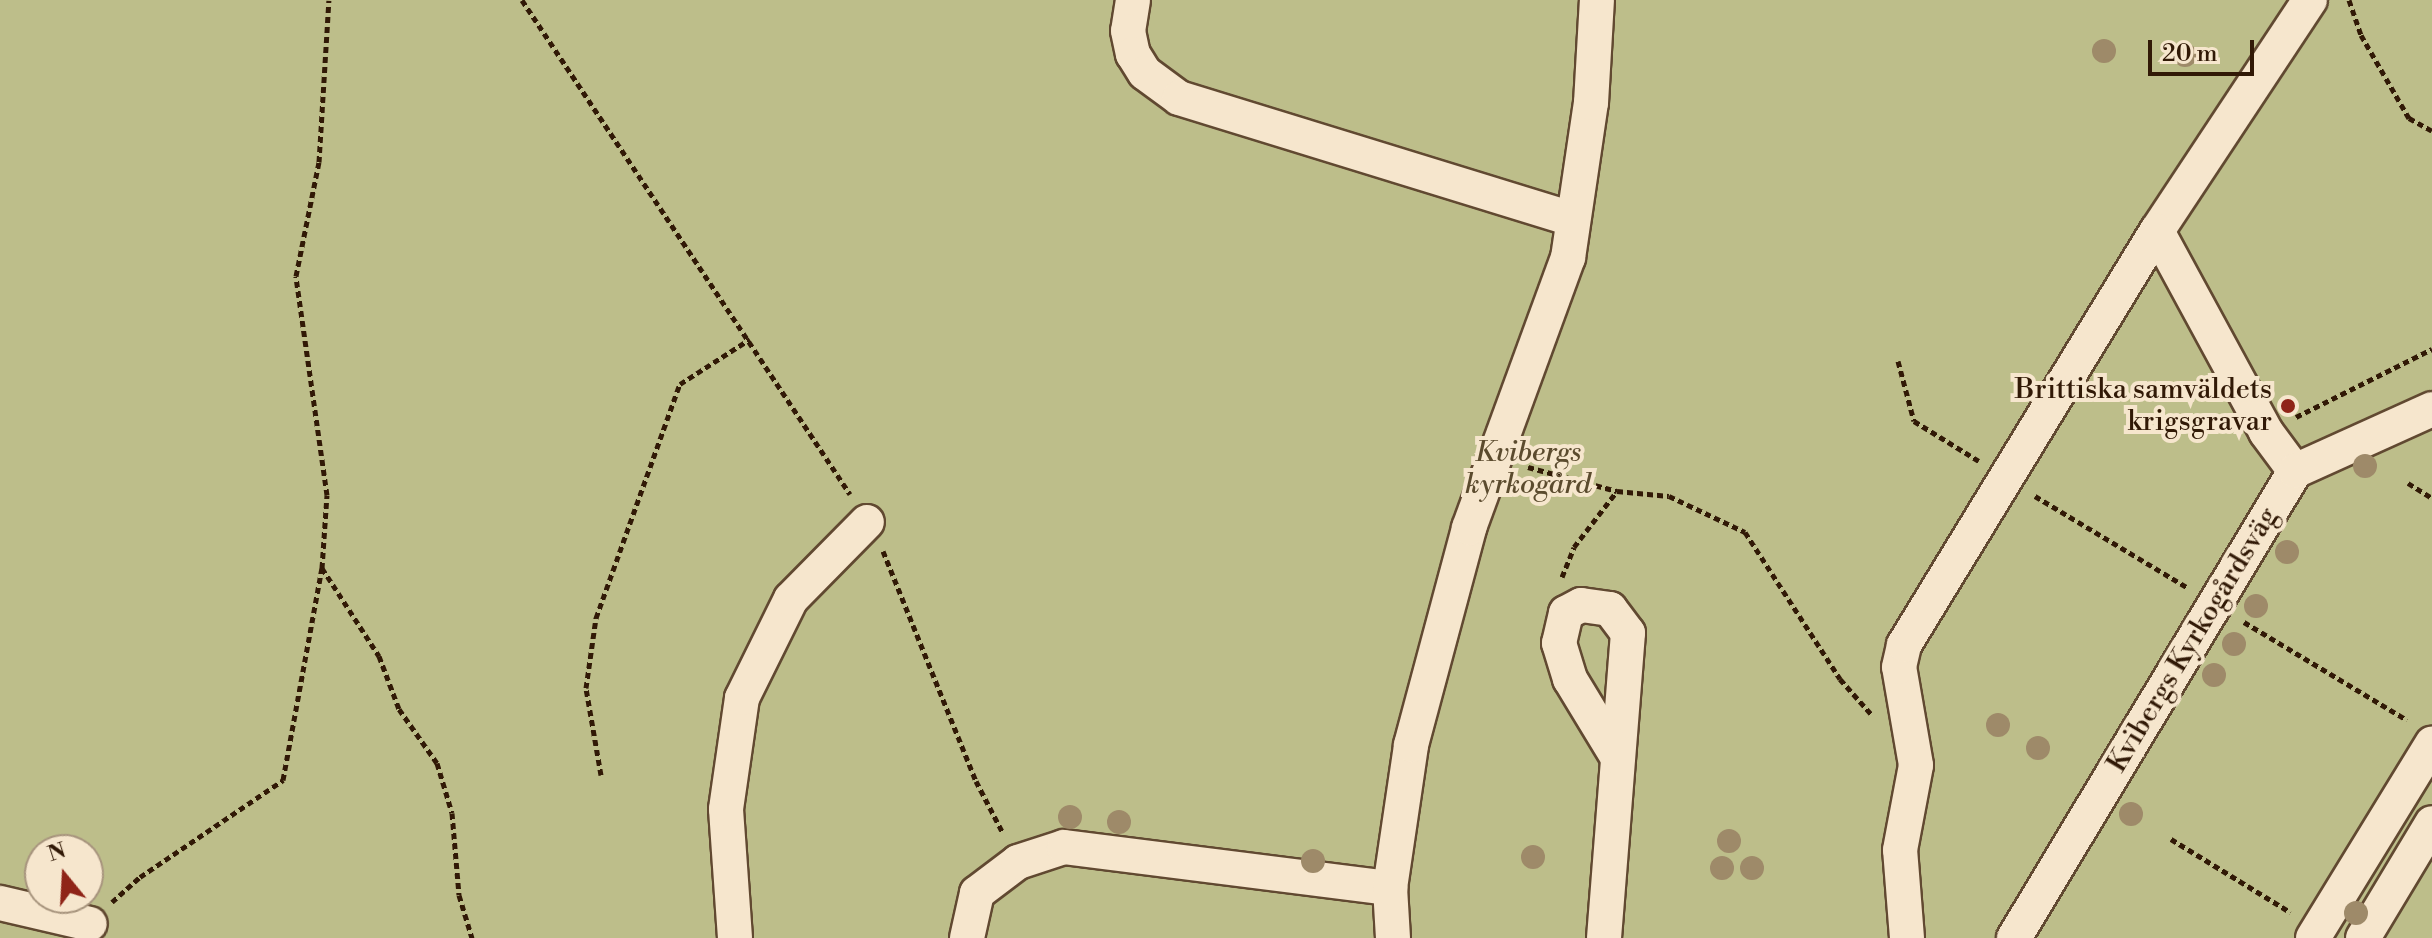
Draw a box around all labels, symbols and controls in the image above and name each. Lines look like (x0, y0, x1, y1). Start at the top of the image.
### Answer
scale bar (2152, 24, 2258, 74)
text: 20 m (2162, 39, 2218, 69)
place label: Brittiska samväldets krigsgravar (2015, 373, 2272, 439)
marker: Brittiska samväldets krigsgravar (2279, 397, 2297, 415)
park label: Kvibergs kyrkogård (1465, 436, 1591, 502)
street label: Kvibergs Kyrkogårdsväg (2100, 501, 2286, 779)
north arrow (24, 834, 104, 914)
text: N (45, 837, 69, 868)

